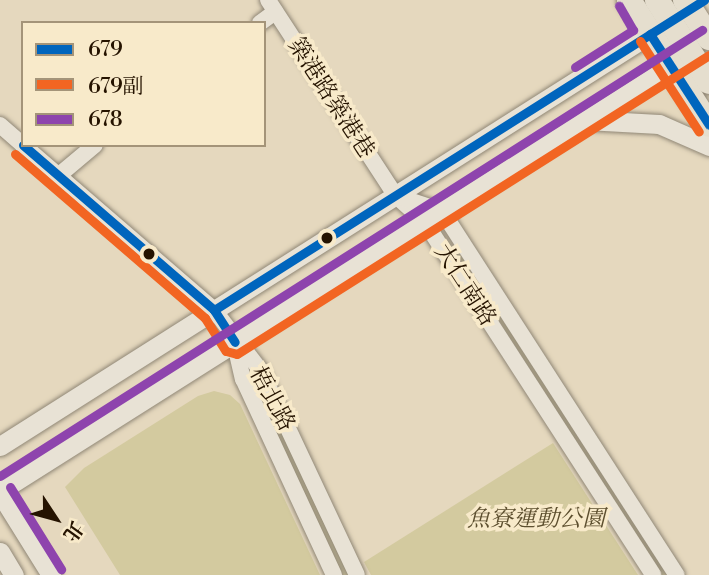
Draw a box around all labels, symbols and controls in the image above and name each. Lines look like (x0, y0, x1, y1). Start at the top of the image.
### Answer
legend (21, 21, 266, 147)
street label: 築港路築港巷 (282, 33, 380, 163)
text: 679 (88, 37, 123, 63)
text: 679副 (88, 74, 144, 100)
text: 678 (88, 107, 123, 133)
unlabelled marker (320, 231, 334, 245)
street label: 大仁南路 (428, 239, 502, 331)
unlabelled marker (142, 247, 156, 261)
street label: 梧北路 (244, 362, 300, 436)
north arrow (21, 484, 91, 554)
park label: 魚寮運動公園 (467, 505, 605, 533)
text: 北 (58, 517, 88, 546)

